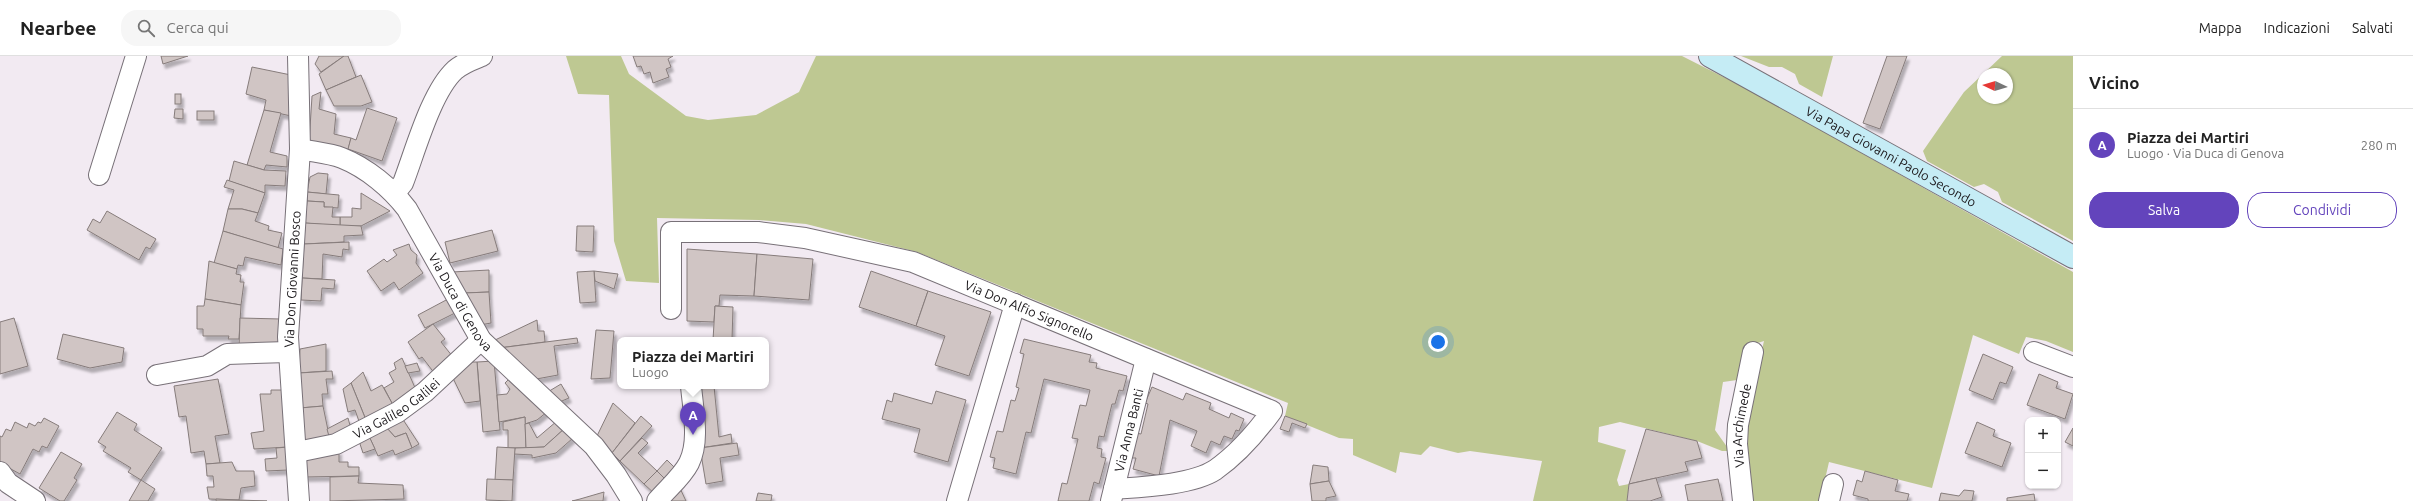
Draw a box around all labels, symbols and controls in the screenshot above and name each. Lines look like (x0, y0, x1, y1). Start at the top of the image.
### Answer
search box (121, 10, 401, 46)
text: Nearbee (20, 17, 97, 39)
icon: search (135, 17, 157, 39)
text: Cerca qui (167, 19, 229, 36)
text: Mappa (2199, 20, 2242, 36)
text: Indicazioni (2264, 20, 2330, 36)
text: Salvati (2352, 20, 2393, 36)
north arrow (1977, 68, 2013, 104)
text: Vicino (2089, 73, 2139, 92)
street label: Via Papa Giovanni Paolo Secondo (1803, 103, 1979, 209)
text: Piazza dei Martiri (2127, 129, 2249, 146)
text: A (2097, 138, 2107, 152)
text: 280 m (2361, 138, 2397, 152)
text: Luogo · Via Duca di Genova (2127, 146, 2284, 160)
button: Salva (2089, 192, 2239, 228)
button: Condividi (2247, 192, 2397, 228)
street label: Via Don Giovanni Bosco (281, 210, 303, 348)
street label: Via Duca di Genova (426, 251, 495, 354)
street label: Via Don Alfio Signorello (963, 277, 1096, 343)
your location (1428, 332, 1448, 352)
popup (617, 337, 769, 389)
text: Piazza dei Martiri (632, 348, 754, 365)
text: Luogo (632, 365, 669, 379)
street label: Via Galileo Galilei (351, 375, 442, 441)
street label: Via Archimede (1730, 382, 1753, 468)
street label: Via Anna Banti (1111, 387, 1145, 473)
pin: A (680, 402, 706, 435)
map controls (2025, 417, 2061, 489)
button: + (2025, 417, 2061, 453)
button: − (2025, 453, 2061, 489)

